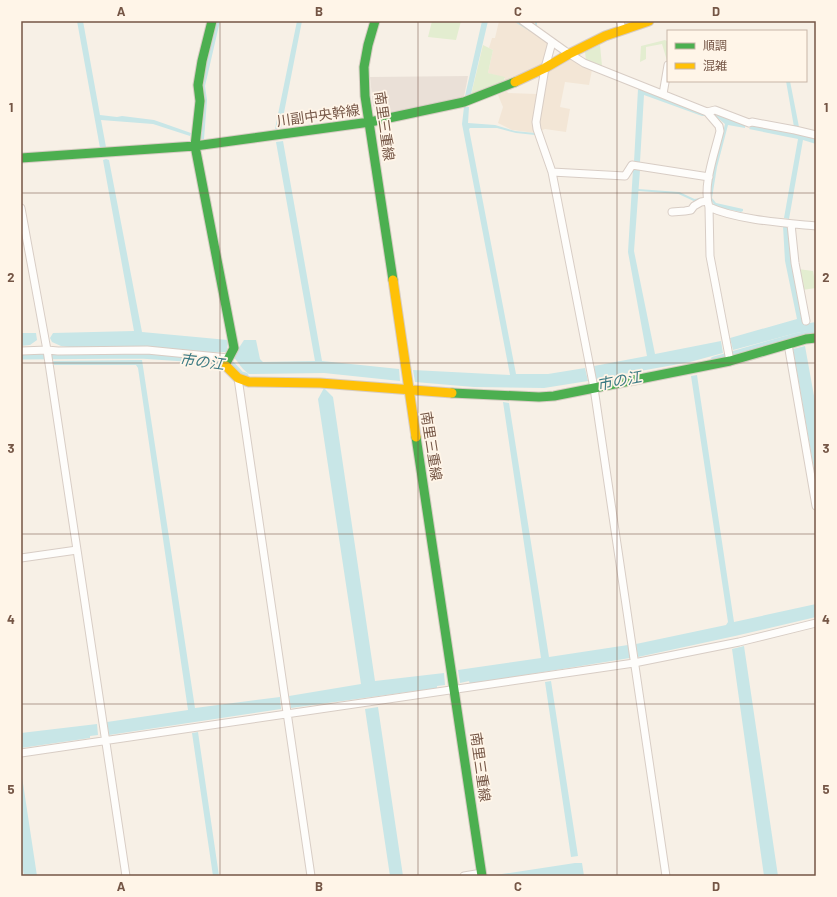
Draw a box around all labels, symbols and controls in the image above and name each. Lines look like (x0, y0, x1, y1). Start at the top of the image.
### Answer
text: A (117, 3, 126, 19)
text: B (315, 3, 323, 19)
text: C (514, 3, 522, 19)
text: D (712, 3, 720, 19)
legend (667, 30, 807, 82)
text: 順調 (703, 38, 727, 52)
text: 混雑 (703, 58, 727, 72)
street label: 南里三重線 (372, 90, 398, 162)
text: 1 (9, 99, 13, 115)
text: 1 (824, 99, 828, 115)
street label: 川副中央幹線 (275, 101, 361, 129)
text: 2 (7, 269, 15, 285)
text: 2 (822, 269, 830, 285)
water label: 市の江 (179, 349, 227, 373)
water label: 市の江 (595, 366, 645, 393)
street label: 南里三重線 (418, 410, 446, 482)
text: 3 (7, 440, 15, 456)
text: 3 (822, 440, 830, 456)
text: 4 (7, 611, 15, 627)
text: 4 (822, 611, 830, 627)
street label: 南里三重線 (468, 731, 494, 803)
text: 5 (7, 781, 15, 797)
text: 5 (822, 781, 830, 797)
text: A (117, 878, 126, 894)
text: B (315, 878, 323, 894)
text: C (514, 878, 522, 894)
text: D (712, 878, 720, 894)

